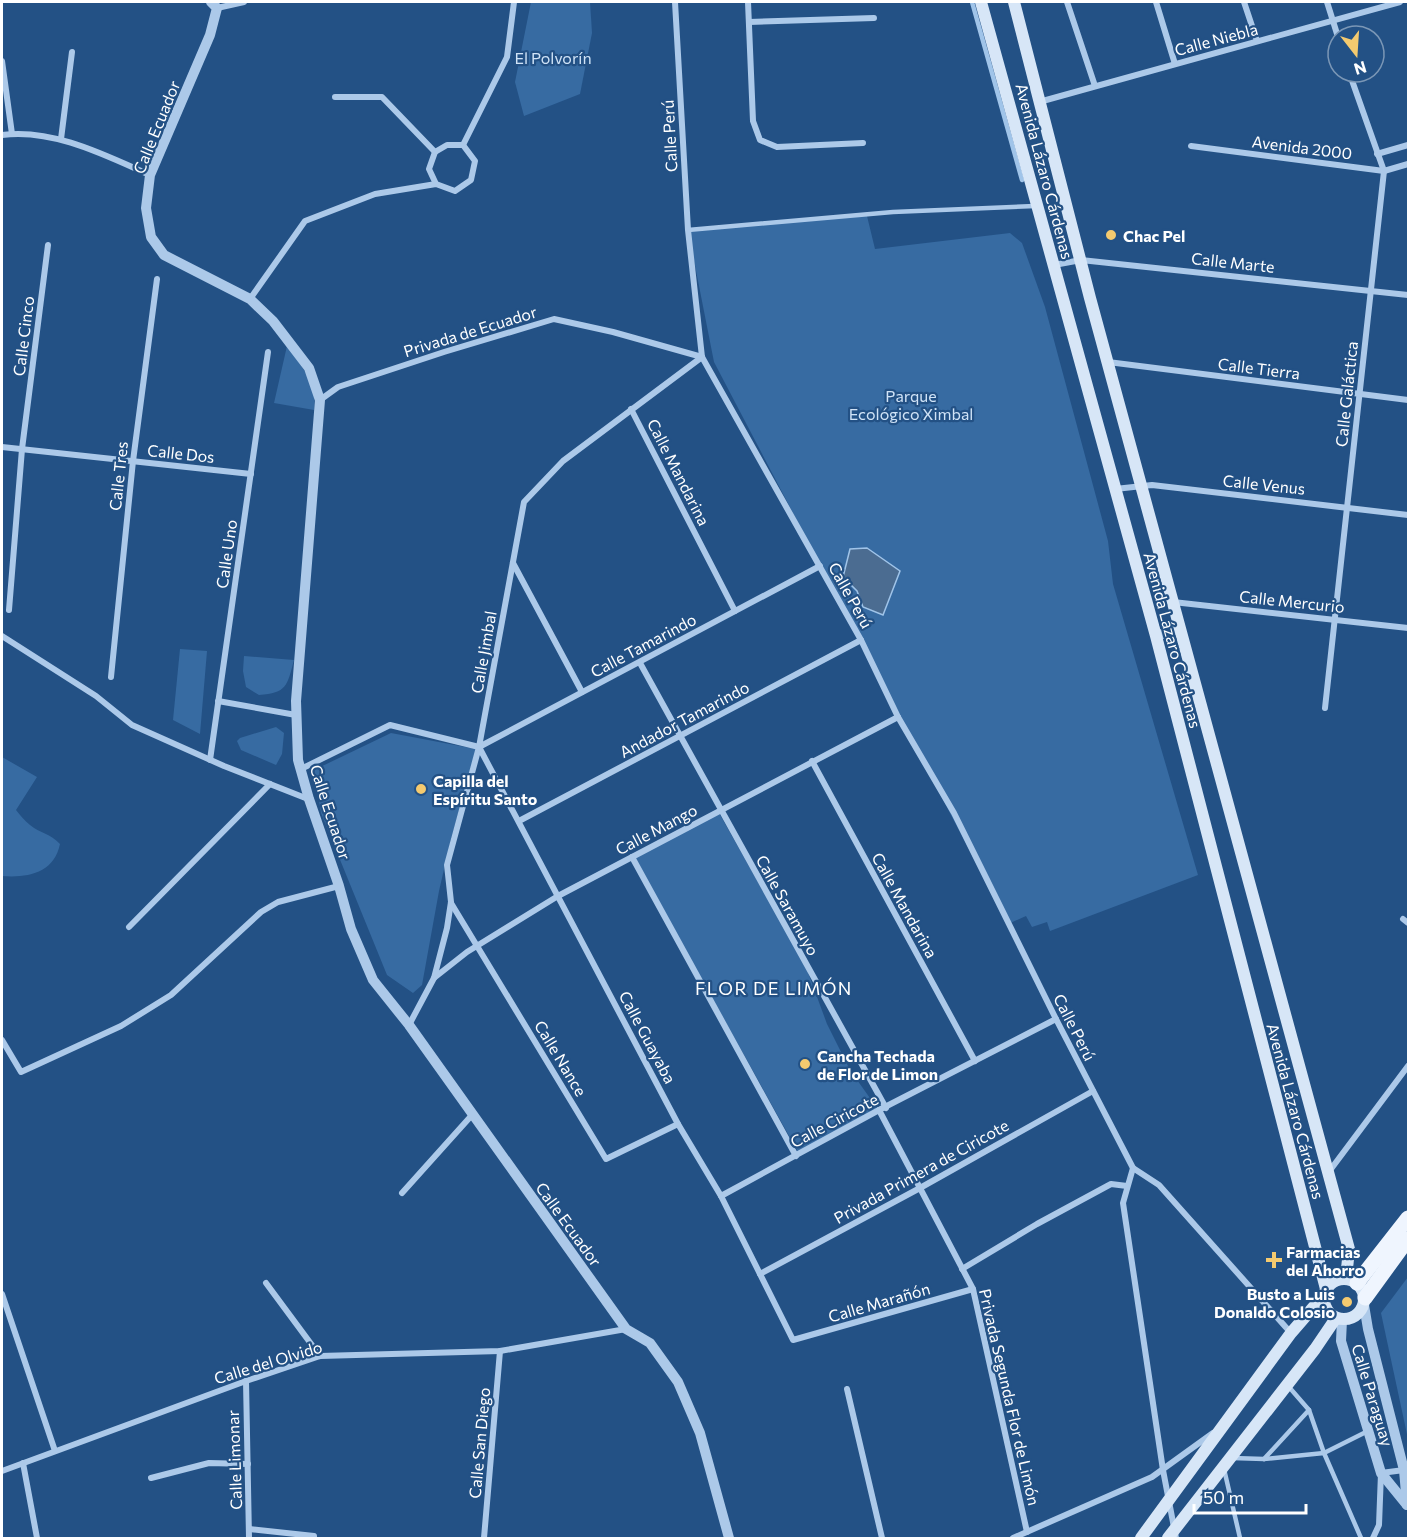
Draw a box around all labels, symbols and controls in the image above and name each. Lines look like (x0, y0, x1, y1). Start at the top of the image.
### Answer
street label: Calle Niebla (1172, 19, 1260, 59)
north arrow (1326, 24, 1386, 84)
park label: El Polvorín (514, 48, 592, 67)
text: N (1352, 58, 1369, 80)
street label: Calle Ecuador (129, 77, 184, 176)
street label: Avenida Lázaro Cárdenas (1012, 81, 1078, 261)
street label: Calle Perú (658, 99, 680, 173)
street label: Avenida 2000 (1251, 131, 1353, 163)
place label: Chac Pel (1123, 226, 1185, 245)
marker: Chac Pel (1104, 228, 1118, 242)
street label: Calle Marte (1190, 248, 1276, 276)
street label: Calle Cinco (9, 295, 37, 377)
street label: Privada de Ecuador (401, 302, 539, 360)
street label: Calle Galáctica (1331, 340, 1361, 448)
street label: Calle Tierra (1217, 354, 1301, 382)
park label: Parque Ecológico Ximbal (849, 386, 973, 423)
street label: Calle Mandarina (644, 415, 714, 529)
street label: Calle Tres (105, 440, 131, 512)
street label: Calle Dos (146, 440, 216, 466)
street label: Calle Venus (1222, 470, 1306, 498)
street label: Calle Uno (212, 518, 240, 590)
street label: Avenida Lázaro Cárdenas (1140, 550, 1206, 730)
street label: Calle Perú (825, 559, 877, 631)
street label: Calle Mercurio (1238, 586, 1346, 616)
street label: Calle Jimbal (466, 609, 500, 695)
street label: Calle Tamarindo (587, 609, 699, 681)
street label: Andador Tamarindo (616, 677, 752, 761)
street label: Calle Ecuador (307, 762, 355, 863)
place label: Capilla del Espíritu Santo (433, 771, 538, 808)
marker: Capilla del Espíritu Santo (414, 782, 428, 796)
street label: Calle Mango (612, 800, 700, 858)
street label: Calle Mandarina (868, 849, 942, 961)
street label: Calle Saramuyo (753, 852, 823, 958)
district label: FLOR DE LIMÓN (695, 977, 853, 999)
street label: Calle Guayaba (616, 987, 680, 1087)
street label: Calle Perú (1050, 990, 1100, 1064)
street label: Calle Nance (531, 1017, 591, 1099)
street label: Avenida Lázaro Cárdenas (1263, 1021, 1329, 1201)
place label: Cancha Techada de Flor de Limon (817, 1046, 938, 1083)
marker: Cancha Techada de Flor de Limon (798, 1057, 812, 1071)
street label: Calle Ciricote (787, 1089, 881, 1151)
street label: Privada Primera de Ciricote (830, 1115, 1012, 1227)
street label: Calle Ecuador (532, 1178, 606, 1270)
place label: Farmacias del Ahorro (1286, 1242, 1364, 1279)
marker: Farmacias del Ahorro (1267, 1253, 1281, 1267)
street label: Calle Marañón (826, 1278, 932, 1326)
place label: Busto a Luis Donaldo Colosio (1214, 1284, 1335, 1321)
street label: Privada Segunda Flor de Limón (976, 1287, 1044, 1507)
marker: Busto a Luis Donaldo Colosio (1340, 1295, 1354, 1309)
street label: Calle del Olvido (212, 1337, 324, 1387)
street label: Calle Paraguay (1348, 1342, 1398, 1448)
street label: Calle San Diego (465, 1387, 493, 1499)
street label: Calle Limonar (223, 1409, 245, 1510)
scale bar (1194, 1477, 1306, 1515)
text: 50 m (1203, 1486, 1244, 1508)

